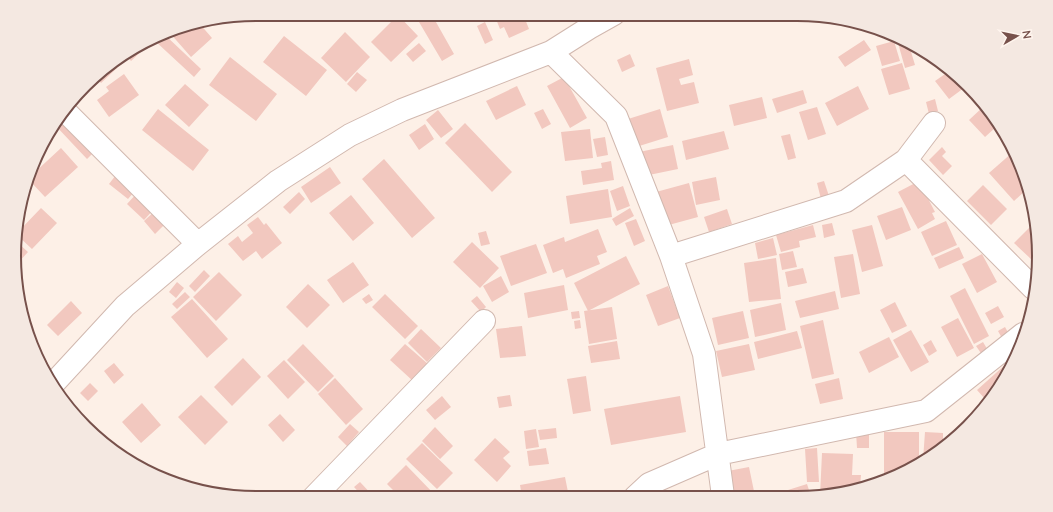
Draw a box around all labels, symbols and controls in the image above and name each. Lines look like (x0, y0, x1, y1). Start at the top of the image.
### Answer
north arrow (997, 16, 1037, 56)
text: N (1020, 29, 1034, 40)

